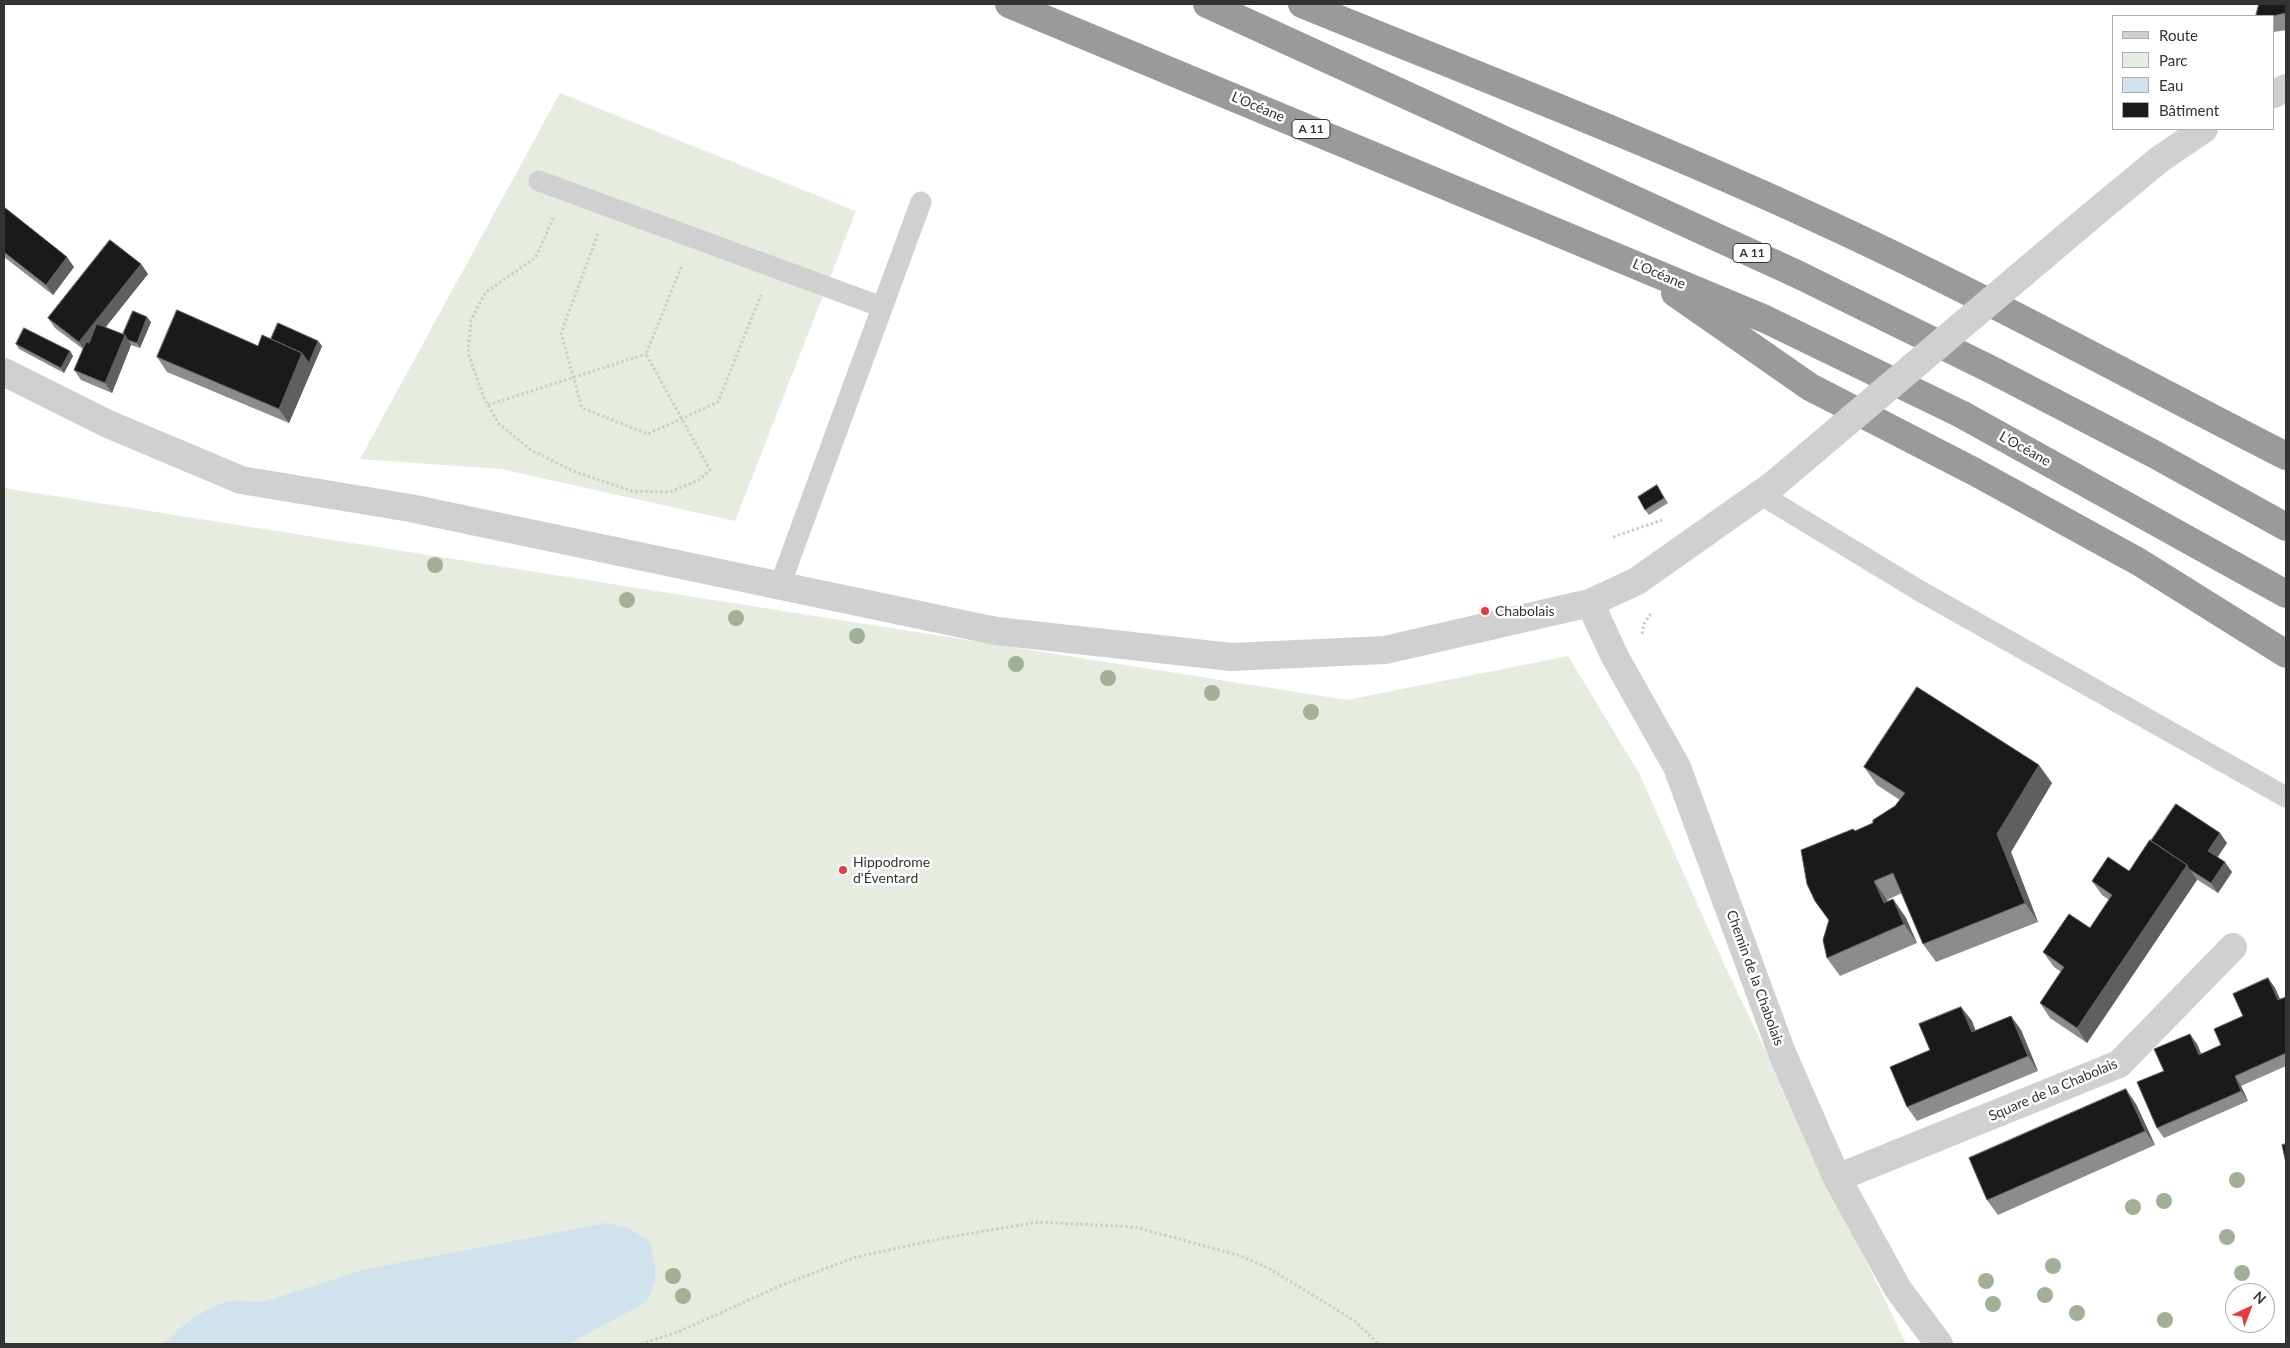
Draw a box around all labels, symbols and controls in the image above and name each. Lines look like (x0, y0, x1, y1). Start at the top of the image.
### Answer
legend (2112, 15, 2275, 130)
text: Route (2159, 26, 2198, 44)
text: Parc (2159, 51, 2188, 69)
text: Eau (2159, 76, 2183, 94)
street label: L’Océane (1229, 88, 1287, 126)
text: Bâtiment (2159, 101, 2219, 119)
road number: A 11 (1292, 120, 1330, 138)
road number: A 11 (1733, 244, 1771, 262)
street label: L’Océane (1630, 255, 1688, 293)
street label: L’Océane (1996, 428, 2054, 470)
place label: Chabolais (1495, 603, 1555, 619)
marker: Chabolais (1479, 605, 1491, 617)
place label: Hippodrome d'Éventard (853, 854, 930, 886)
marker: Hippodrome d'Éventard (837, 864, 849, 876)
street label: Chemin de la Chabolais (1723, 908, 1787, 1048)
street label: Square de la Chabolais (1986, 1055, 2120, 1125)
north arrow (2225, 1283, 2275, 1333)
text: N (2250, 1287, 2270, 1307)

